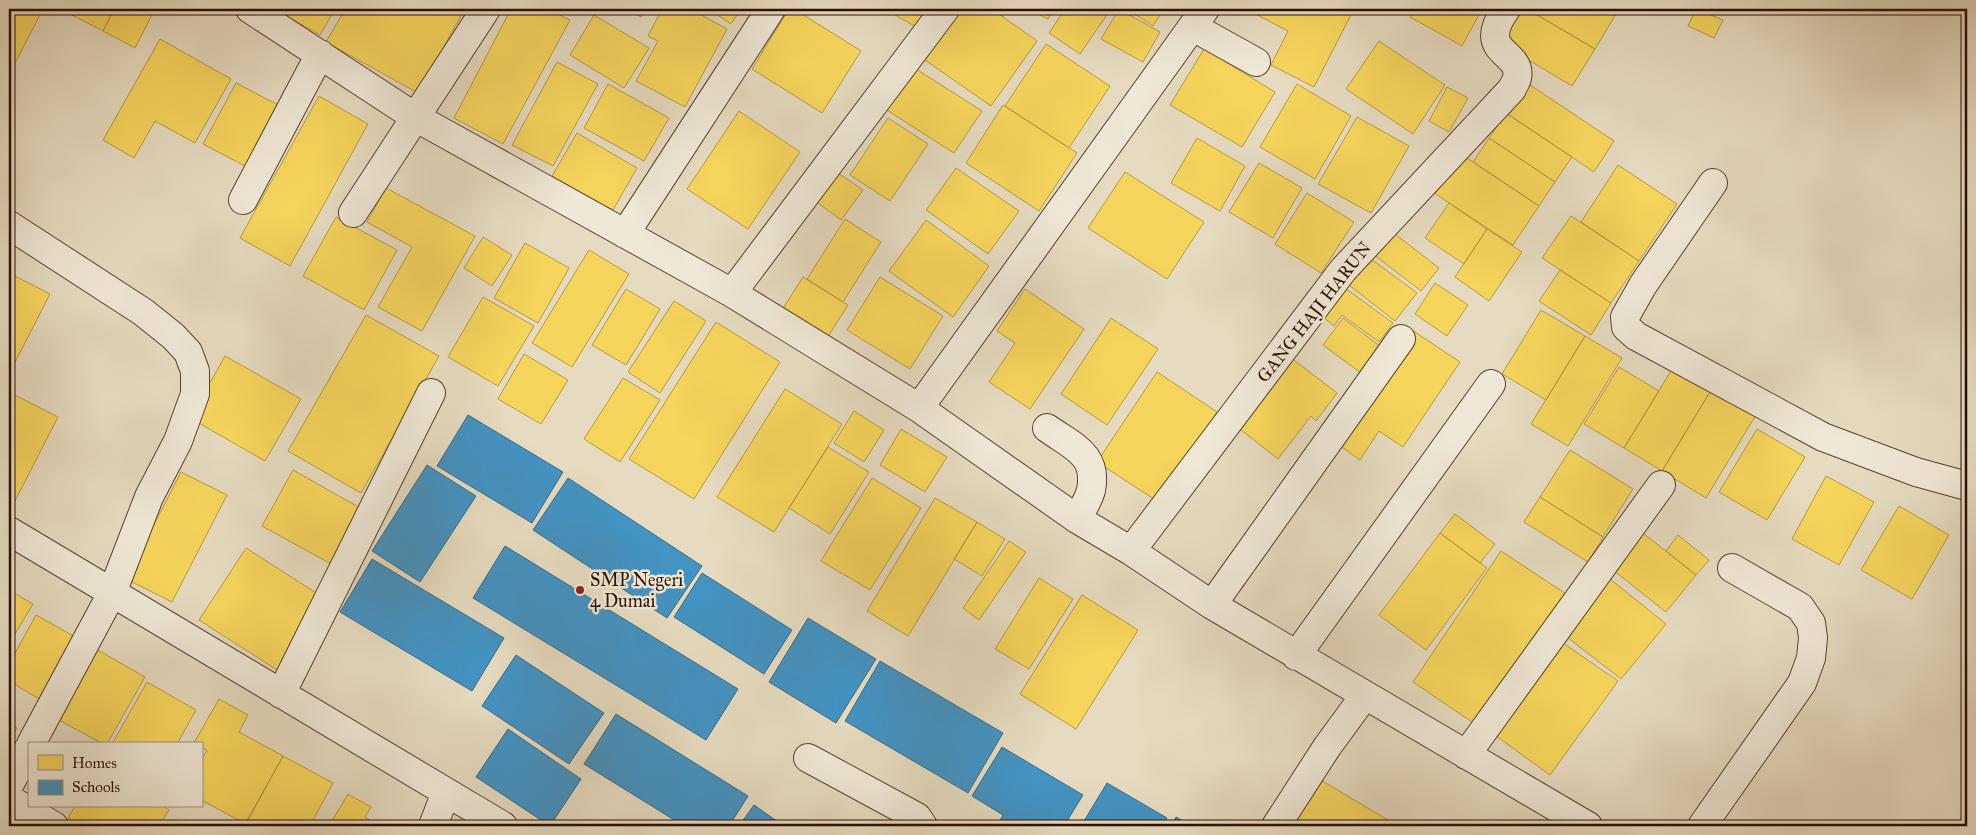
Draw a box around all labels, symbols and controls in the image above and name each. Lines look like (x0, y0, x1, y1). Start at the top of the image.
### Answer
street label: GANG HAJI HARUN (1252, 237, 1377, 387)
place label: SMP Negeri 4 Dumai (590, 569, 683, 612)
marker: SMP Negeri 4 Dumai (574, 584, 586, 596)
legend (28, 742, 202, 808)
text: Homes (72, 754, 117, 772)
text: Schools (72, 778, 120, 796)

